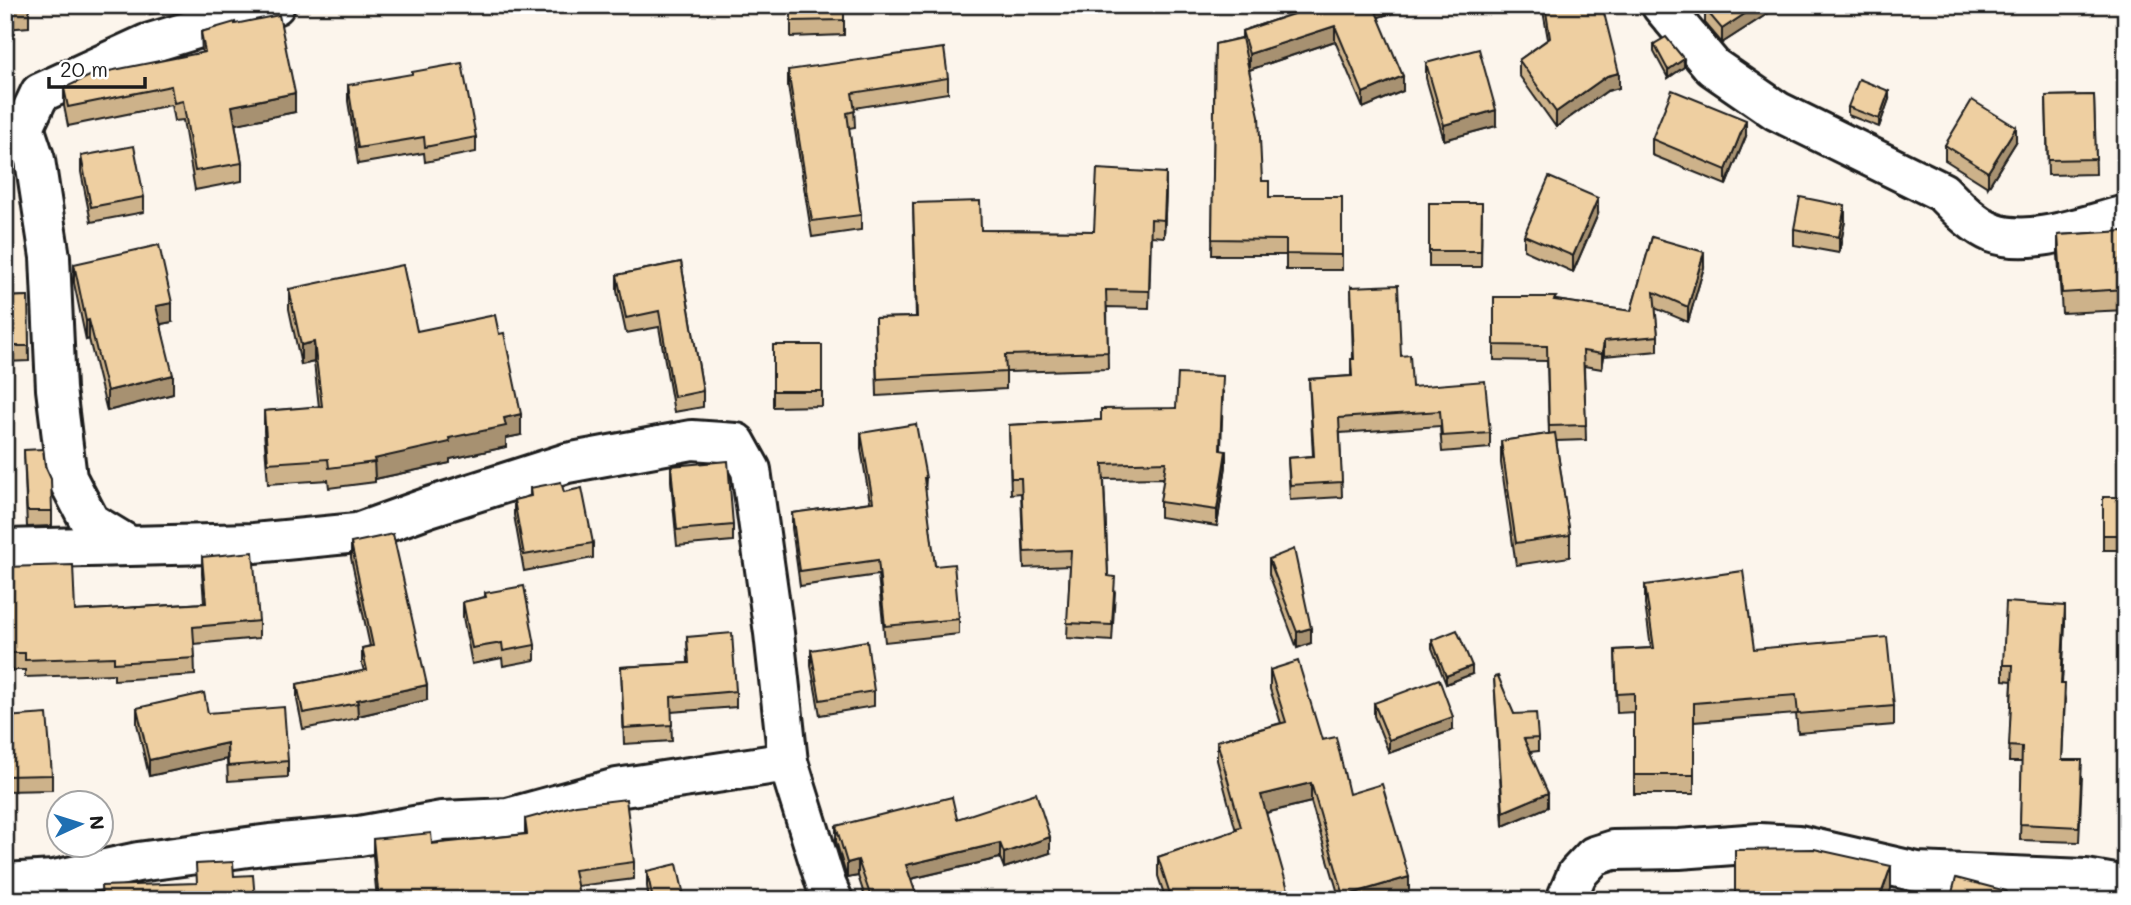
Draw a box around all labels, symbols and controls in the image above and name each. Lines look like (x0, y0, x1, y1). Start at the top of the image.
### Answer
scale bar (49, 46, 145, 90)
text: 20 m (60, 55, 108, 82)
north arrow (46, 790, 116, 860)
text: N (84, 815, 110, 831)

